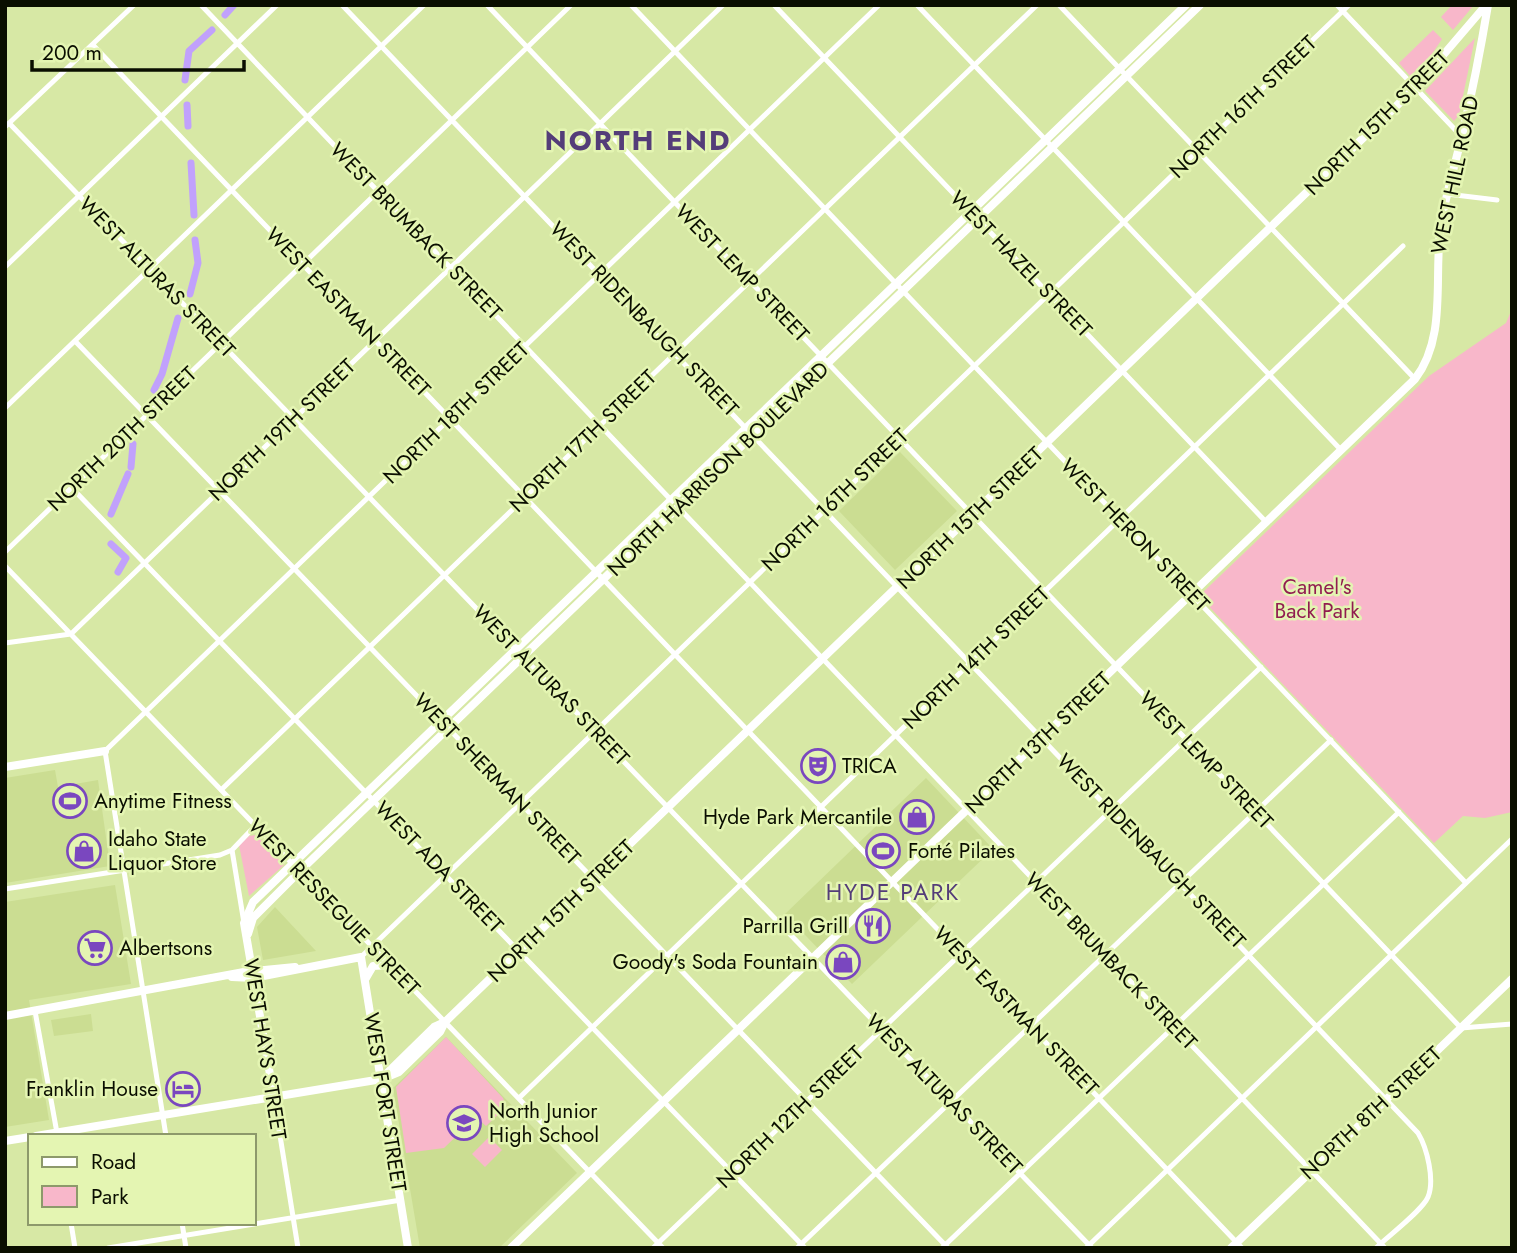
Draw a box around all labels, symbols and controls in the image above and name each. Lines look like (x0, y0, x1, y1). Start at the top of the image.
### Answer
scale bar (32, 28, 243, 72)
street label: NORTH 16TH STREET (1163, 29, 1323, 185)
text: 200 m (42, 38, 102, 68)
street label: NORTH 15TH STREET (1298, 44, 1456, 202)
street label: WEST HILL ROAD (1424, 93, 1486, 257)
district label: NORTH END (544, 120, 732, 161)
street label: WEST BRUMBACK STREET (323, 135, 509, 327)
street label: WEST HAZEL STREET (943, 184, 1099, 344)
street label: WEST ALTURAS STREET (72, 190, 242, 365)
street label: WEST LEMP STREET (668, 197, 816, 349)
street label: WEST RIDENBAUGH STREET (543, 215, 746, 423)
street label: WEST EASTMAN STREET (259, 220, 437, 404)
street label: NORTH 18TH STREET (376, 335, 536, 491)
street label: NORTH 19TH STREET (202, 352, 362, 508)
street label: NORTH HARRISON BOULEVARD (600, 355, 836, 583)
street label: NORTH 20TH STREET (41, 360, 204, 518)
street label: NORTH 17TH STREET (503, 363, 663, 519)
street label: NORTH 16TH STREET (755, 422, 915, 578)
street label: NORTH 15TH STREET (890, 440, 1050, 596)
street label: WEST HERON STREET (1054, 451, 1217, 619)
park label: Camel's Back Park (1275, 572, 1360, 626)
street label: NORTH 14TH STREET (896, 580, 1056, 736)
street label: WEST ALTURAS STREET (466, 598, 636, 773)
street label: NORTH 13TH STREET (958, 665, 1118, 821)
street label: WEST LEMP STREET (1132, 684, 1280, 836)
street label: WEST SHERMAN STREET (407, 686, 588, 872)
theatre icon: TRICA (799, 747, 837, 785)
street label: WEST RIDENBAUGH STREET (1050, 747, 1253, 955)
place label: TRICA (842, 751, 897, 781)
sports icon: Anytime Fitness (51, 782, 89, 820)
place label: Anytime Fitness (94, 786, 232, 816)
street label: WEST ADA STREET (368, 794, 510, 940)
shop icon: Hyde Park Mercantile (898, 798, 936, 836)
place label: Hyde Park Mercantile (703, 802, 892, 832)
street label: WEST RESSEGUIE STREET (241, 812, 427, 1003)
place label: Idaho State Liquor Store (108, 824, 217, 878)
shop icon: Idaho State Liquor Store (65, 832, 103, 870)
sports icon: Forté Pilates (864, 832, 902, 870)
street label: NORTH 15TH STREET (481, 833, 641, 989)
place label: Forté Pilates (908, 836, 1015, 866)
street label: WEST BRUMBACK STREET (1018, 865, 1204, 1057)
district label: HYDE PARK (826, 875, 960, 909)
restaurant icon: Parrilla Grill (854, 907, 892, 945)
place label: Parrilla Grill (742, 911, 848, 941)
street label: WEST EASTMAN STREET (927, 919, 1105, 1103)
supermarket icon: Albertsons (76, 929, 114, 967)
place label: Albertsons (119, 933, 212, 963)
shop icon: Goody's Soda Fountain (824, 943, 862, 981)
place label: Goody's Soda Fountain (613, 947, 818, 977)
street label: WEST HAYS STREET (236, 956, 294, 1142)
street label: WEST ALTURAS STREET (859, 1007, 1029, 1182)
street label: WEST FORT STREET (356, 1010, 414, 1194)
street label: NORTH 12TH STREET (710, 1039, 870, 1195)
street label: NORTH 8TH STREET (1294, 1039, 1449, 1187)
hotel icon: Franklin House (164, 1070, 202, 1108)
place label: Franklin House (26, 1074, 158, 1104)
place label: North Junior High School (489, 1096, 599, 1150)
school or university icon: North Junior High School (445, 1104, 483, 1142)
legend (28, 1134, 256, 1225)
text: Road (91, 1147, 136, 1177)
text: Park (91, 1182, 129, 1212)

